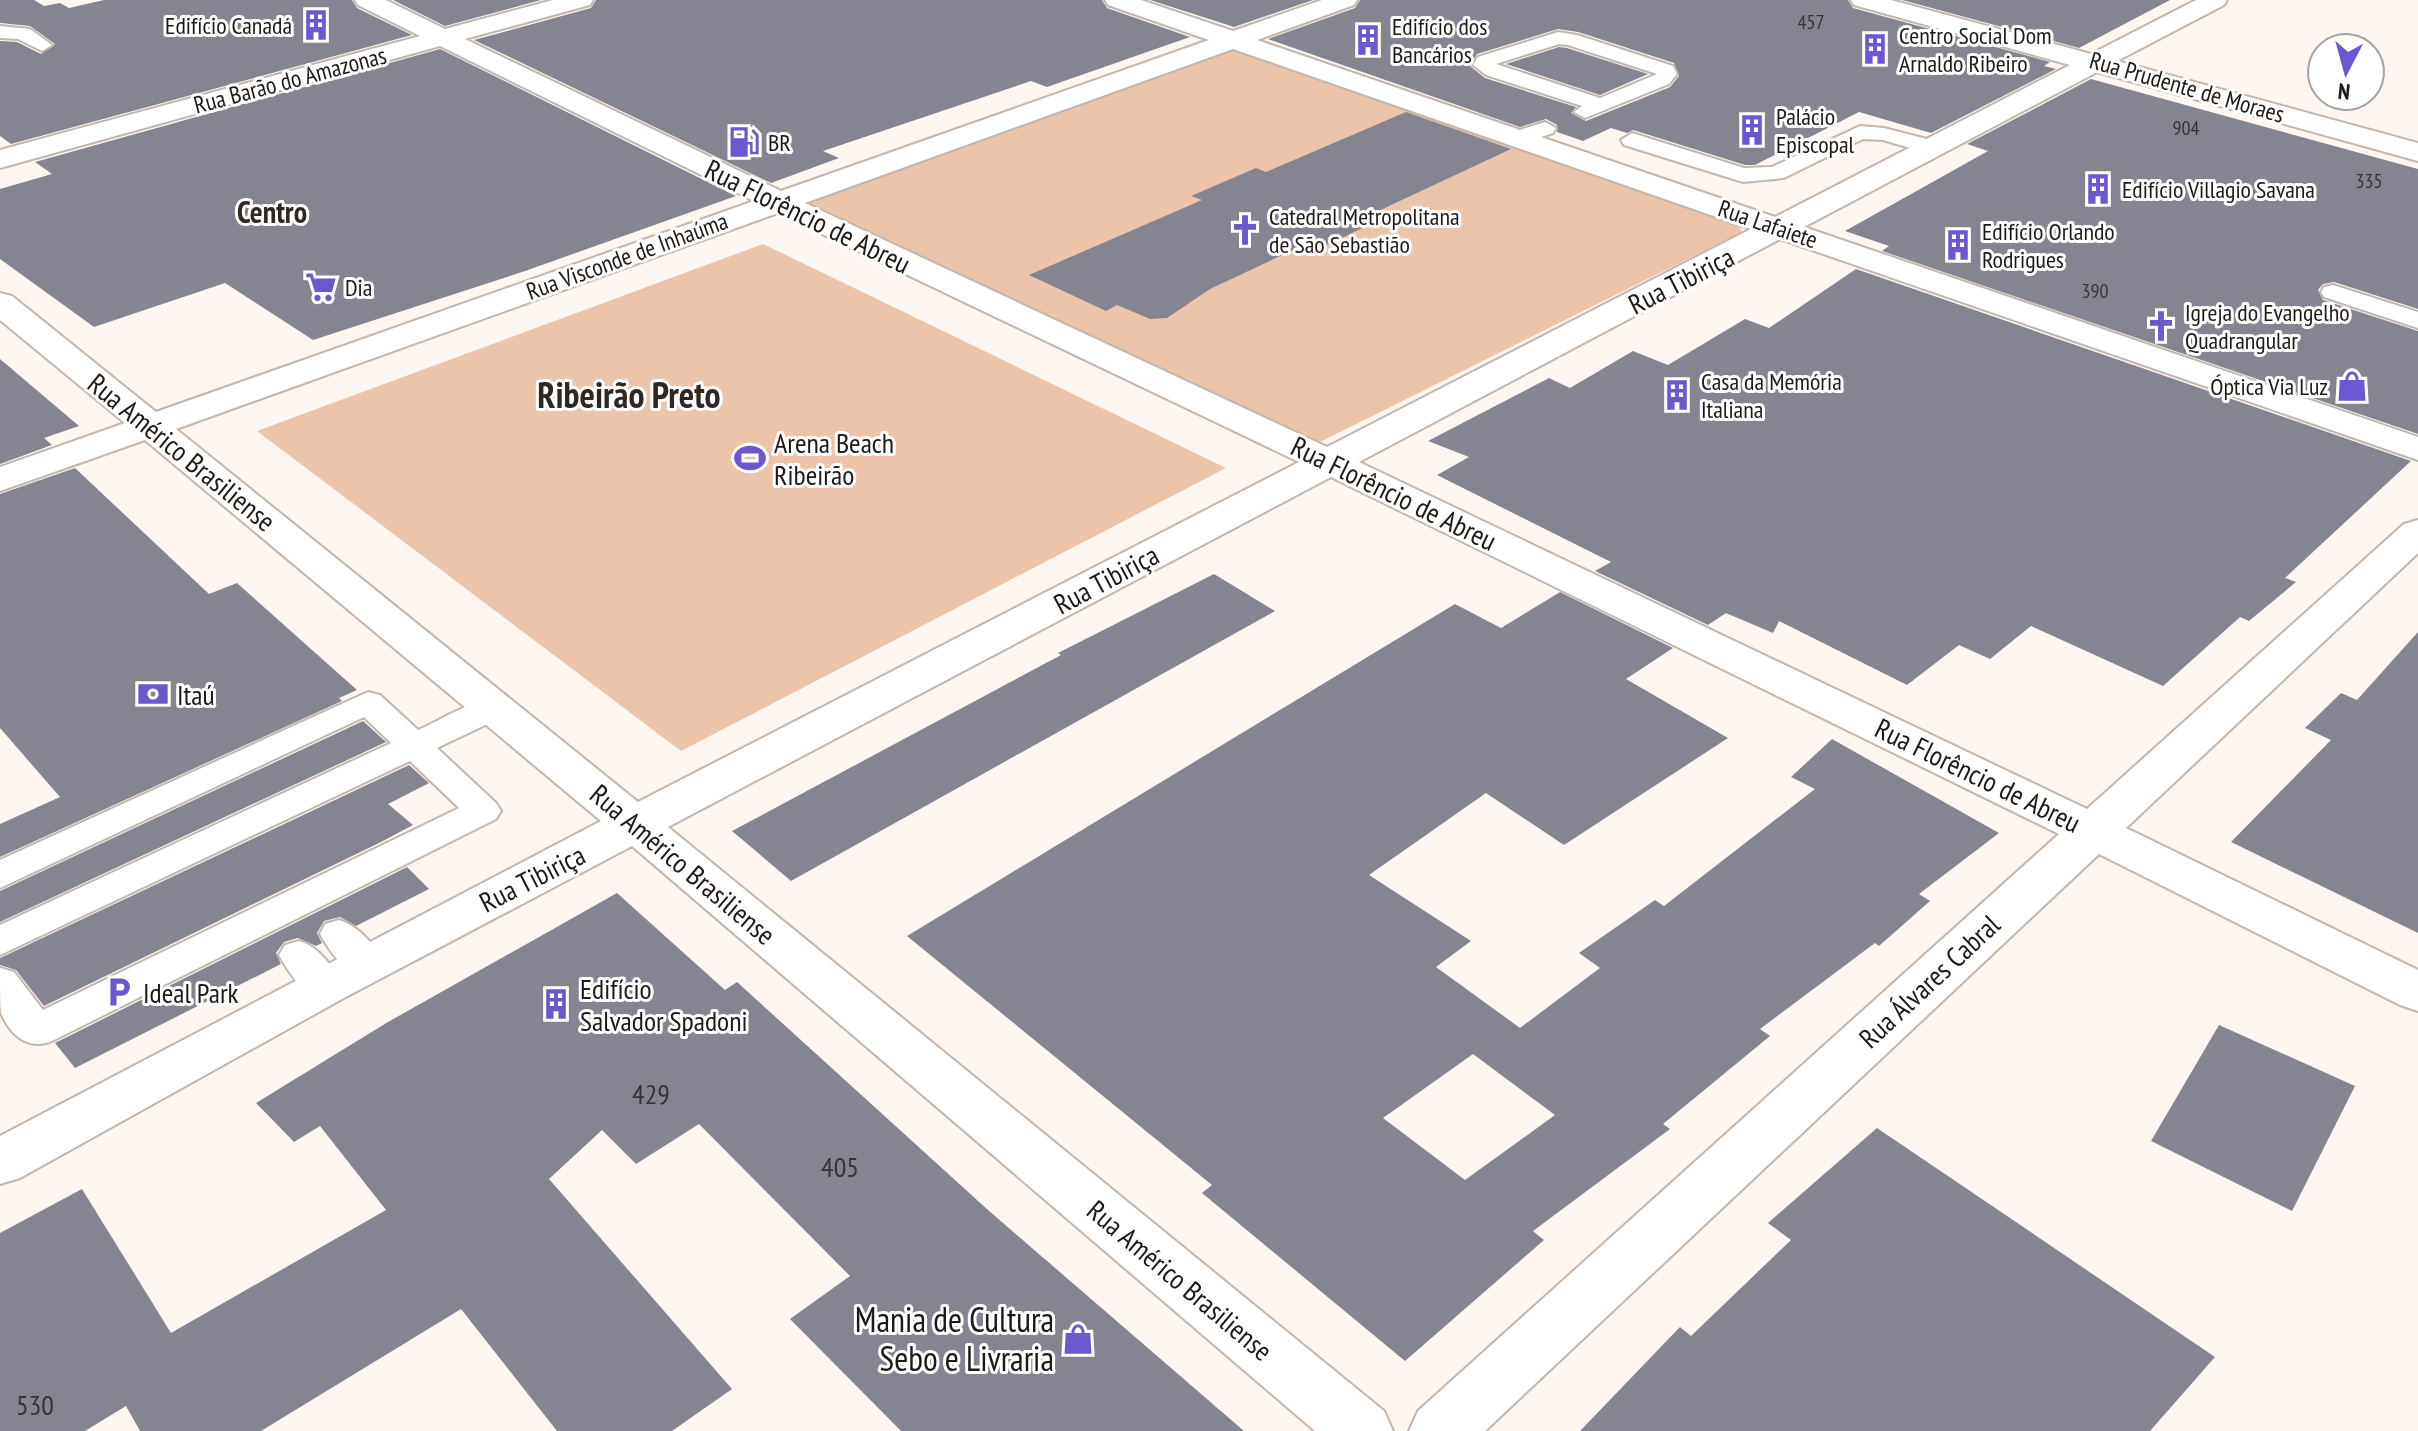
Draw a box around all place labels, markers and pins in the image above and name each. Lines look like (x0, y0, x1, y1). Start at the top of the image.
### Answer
building icon: Edifício Canadá (299, 8, 333, 42)
place label: Edifício Canadá (165, 10, 292, 41)
place label: Edifício dos Bancários (1392, 11, 1487, 70)
place label: Centro Social Dom Arnaldo Ribeiro (1899, 20, 2052, 79)
building icon: Edifício dos Bancários (1351, 23, 1385, 57)
building icon: Centro Social Dom Arnaldo Ribeiro (1858, 32, 1892, 66)
place label: Palácio Episcopal (1776, 101, 1855, 160)
building icon: Palácio Episcopal (1735, 113, 1769, 147)
fuel station icon: BR (727, 125, 761, 159)
place label: BR (768, 127, 791, 158)
building icon: Edifício Villagio Savana (2081, 172, 2115, 206)
place label: Edifício Villagio Savana (2122, 174, 2315, 205)
place label: Catedral Metropolitana de São Sebastião (1269, 201, 1460, 260)
church icon: Catedral Metropolitana de São Sebastião (1228, 213, 1262, 247)
place label: Edifício Orlando Rodrigues (1982, 216, 2115, 275)
building icon: Edifício Orlando Rodrigues (1941, 228, 1975, 262)
supermarket icon: Dia (304, 270, 338, 304)
place label: Dia (345, 272, 372, 303)
place label: Igreja do Evangelho Quadrangular (2185, 297, 2350, 356)
church icon: Igreja do Evangelho Quadrangular (2144, 309, 2178, 343)
place label: Casa da Memória Italiana (1701, 366, 1842, 425)
shop icon: Óptica Via Luz (2335, 369, 2369, 403)
place label: Óptica Via Luz (2210, 371, 2328, 402)
building icon: Casa da Memória Italiana (1660, 378, 1694, 412)
place label: Arena Beach Ribeirão (774, 424, 894, 493)
sports icon: Arena Beach Ribeirão (733, 441, 767, 475)
place label: Itaú (177, 676, 215, 713)
bank icon: Itaú (136, 677, 170, 711)
place label: Edifício Salvador Spadoni (580, 970, 748, 1039)
place label: Ideal Park (143, 974, 239, 1011)
parking icon: Ideal Park (102, 975, 136, 1009)
building icon: Edifício Salvador Spadoni (539, 987, 573, 1021)
place label: Mania de Cultura Sebo e Livraria (855, 1297, 1054, 1380)
shop icon: Mania de Cultura Sebo e Livraria (1061, 1322, 1095, 1356)

